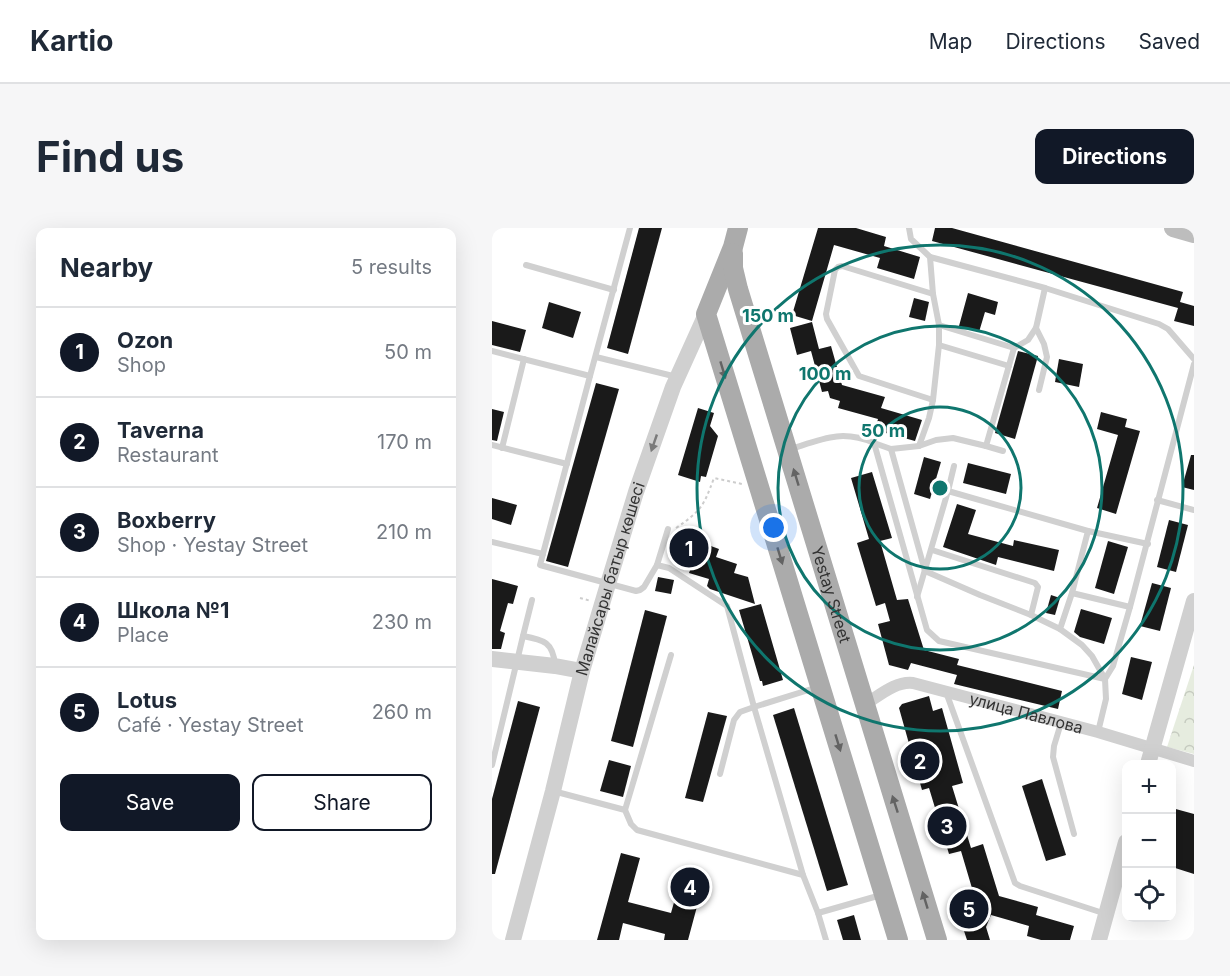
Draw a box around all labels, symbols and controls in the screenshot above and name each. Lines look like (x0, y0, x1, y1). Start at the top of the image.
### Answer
text: Kartio (30, 24, 113, 58)
text: Map (929, 29, 972, 54)
text: Directions (1005, 29, 1106, 54)
text: Saved (1139, 29, 1200, 54)
button: Directions (1035, 129, 1194, 184)
text: Find us (36, 131, 184, 182)
text: Nearby (60, 252, 153, 283)
text: 5 results (351, 255, 432, 279)
text: 150 m (742, 305, 794, 326)
text: Ozon (117, 327, 173, 353)
text: 1 (75, 340, 84, 364)
text: 50 m (384, 340, 432, 364)
text: Shop (117, 353, 166, 377)
one-way arrow (719, 361, 728, 379)
text: 100 m (799, 363, 851, 384)
text: Taverna (117, 417, 204, 443)
text: 50 m (861, 420, 905, 441)
text: 2 (73, 430, 86, 454)
text: 170 m (377, 430, 432, 454)
one-way arrow (649, 434, 659, 452)
text: Restaurant (117, 443, 219, 467)
one-way arrow (791, 468, 800, 486)
centre of rings (930, 478, 950, 498)
street label: Малайсары батыр көшесі (571, 479, 649, 678)
text: Boxberry (117, 507, 216, 533)
your location (759, 513, 788, 542)
text: 3 (73, 520, 86, 544)
text: 210 m (376, 520, 432, 544)
pin: 1 (670, 526, 708, 570)
text: Shop · Yestay Street (117, 533, 308, 557)
street label: Yestay Street (807, 544, 856, 645)
one-way arrow (776, 547, 785, 565)
text: Школа №1 (117, 597, 230, 623)
text: 4 (73, 610, 86, 634)
text: 230 m (372, 610, 432, 634)
text: Place (117, 623, 169, 647)
text: Lotus (117, 687, 177, 713)
street label: улица Павлова (967, 688, 1085, 738)
text: 5 (73, 700, 86, 724)
text: 260 m (372, 700, 432, 724)
text: Café · Yestay Street (117, 713, 303, 737)
one-way arrow (834, 734, 843, 752)
pin: 2 (900, 738, 940, 784)
map controls (1122, 760, 1176, 922)
button: + (1122, 760, 1176, 814)
button: Save (60, 774, 240, 831)
button: Share (252, 774, 432, 831)
one-way arrow (890, 795, 900, 813)
pin: 3 (928, 804, 966, 848)
button: − (1122, 814, 1176, 868)
pin: 4 (670, 864, 710, 910)
button: locate (1122, 868, 1176, 922)
pin: 5 (950, 886, 988, 932)
one-way arrow (920, 891, 929, 909)

